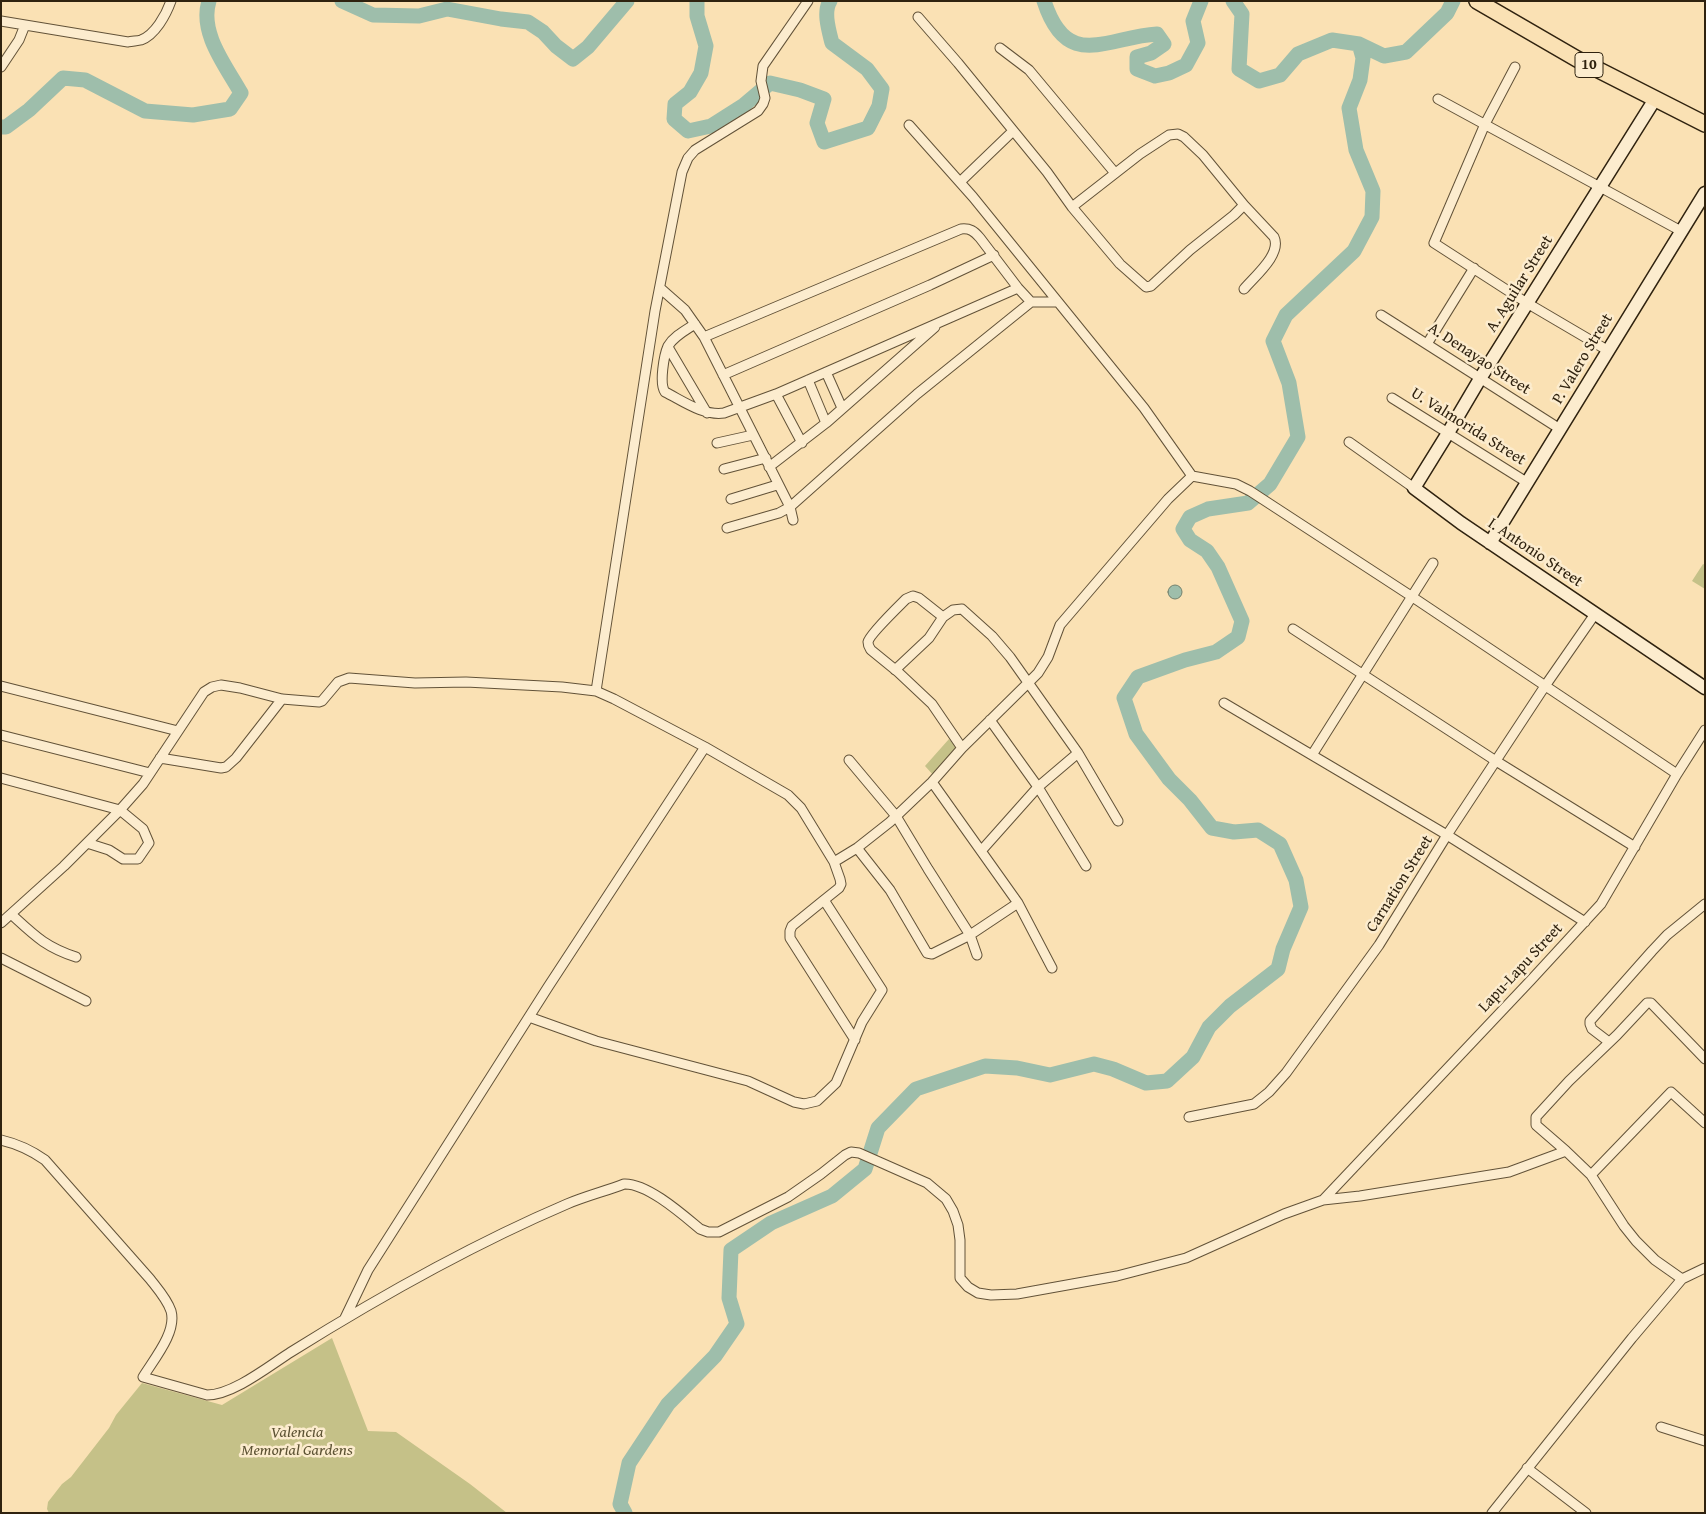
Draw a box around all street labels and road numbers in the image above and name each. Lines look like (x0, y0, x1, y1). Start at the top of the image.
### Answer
road number: 10 (1575, 52, 1603, 78)
street label: A. Aguilar Street (1483, 232, 1557, 336)
street label: P. Valero Street (1548, 310, 1618, 408)
street label: A. Denayao Street (1424, 319, 1534, 399)
street label: U. Valmorida Street (1407, 384, 1529, 470)
street label: I. Antonio Street (1484, 514, 1586, 592)
street label: Carnation Street (1363, 832, 1437, 936)
street label: Lapu-Lapu Street (1475, 919, 1567, 1017)

